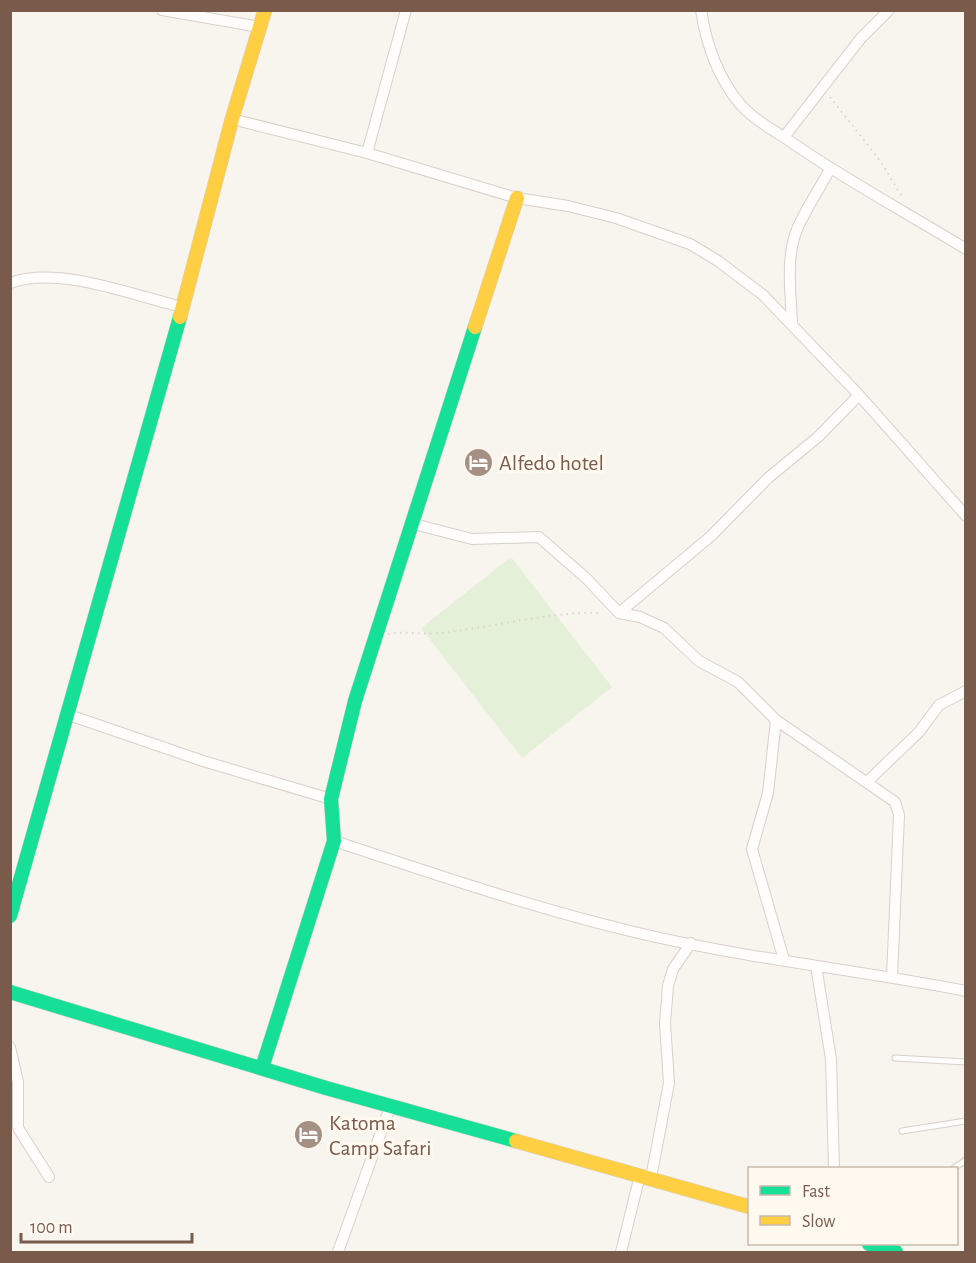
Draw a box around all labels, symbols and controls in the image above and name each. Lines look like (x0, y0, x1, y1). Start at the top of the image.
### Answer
hotel icon: Alfedo hotel (462, 446, 494, 478)
place label: Alfedo hotel (499, 452, 604, 474)
place label: Katoma Camp Safari (329, 1112, 432, 1159)
hotel icon: Katoma Camp Safari (292, 1119, 324, 1151)
legend (748, 1167, 958, 1245)
text: Fast (802, 1183, 830, 1201)
scale bar (21, 1206, 192, 1244)
text: Slow (802, 1213, 835, 1231)
text: 100 m (30, 1219, 73, 1237)

